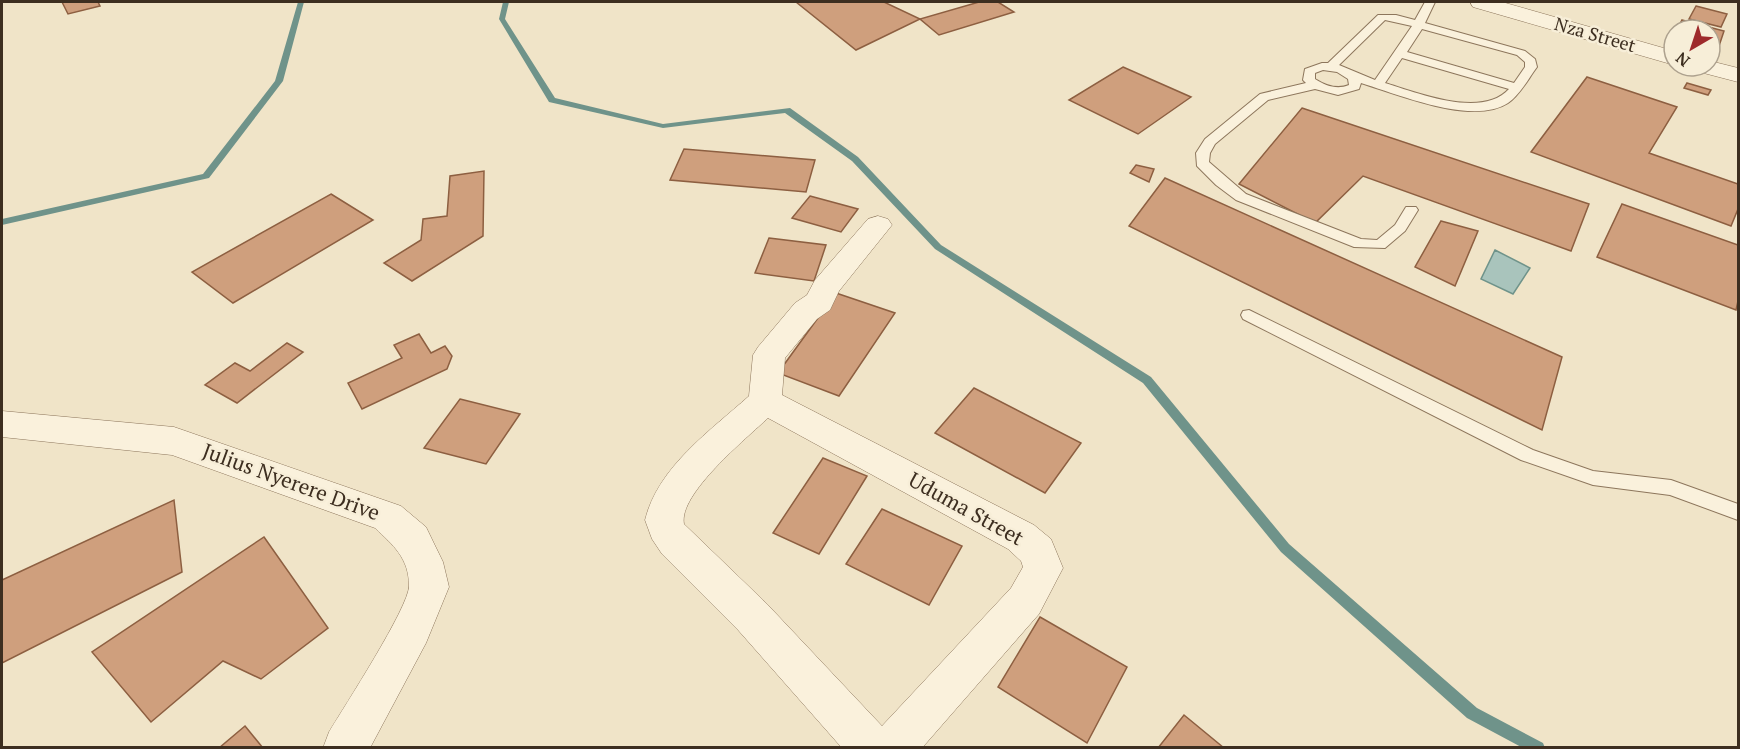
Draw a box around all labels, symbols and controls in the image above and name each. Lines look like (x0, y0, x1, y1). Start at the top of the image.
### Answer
street label: Nza Street (1552, 11, 1639, 57)
north arrow (1662, 18, 1722, 78)
text: N (1671, 47, 1694, 72)
street label: Julius Nyerere Drive (199, 436, 384, 526)
street label: Uduma Street (904, 465, 1029, 551)

